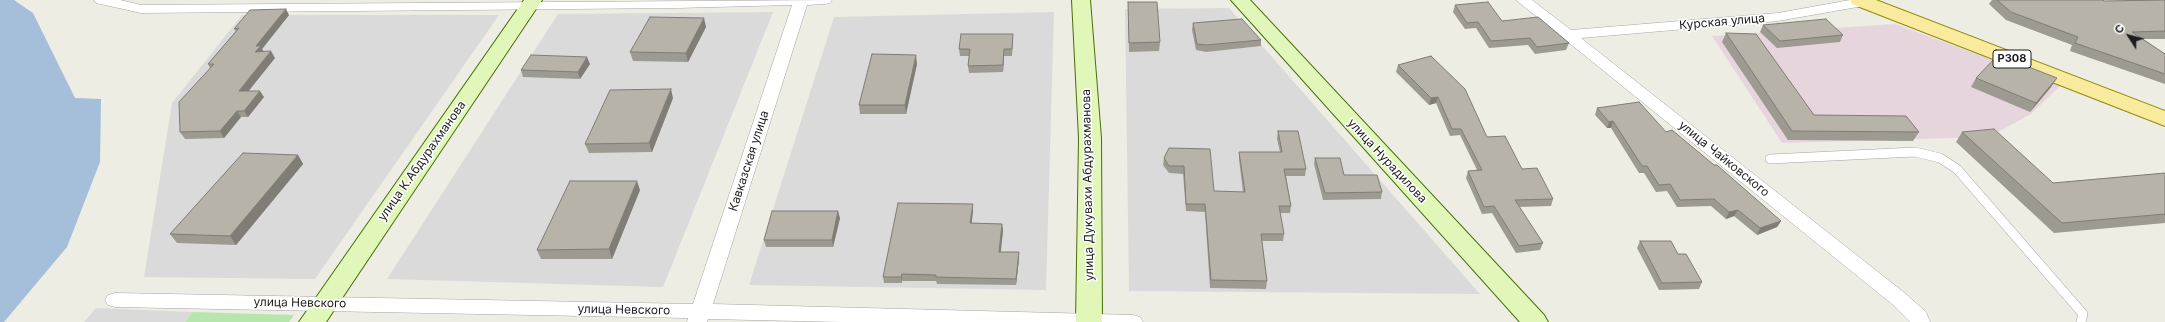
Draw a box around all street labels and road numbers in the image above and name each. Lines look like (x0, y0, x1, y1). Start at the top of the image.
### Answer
street label: Курская улица (1679, 11, 1765, 33)
road number: P308 (1993, 50, 2031, 68)
street label: улица Дукувахи Абдурахманова (1079, 89, 1097, 281)
street label: улица К.Абдурахманова (375, 98, 469, 224)
street label: Кавказская улица (726, 109, 772, 213)
street label: улица Нурадилова (1344, 116, 1430, 206)
street label: улица Чайковского (1676, 118, 1772, 200)
street label: улица Невского (254, 295, 346, 311)
street label: улица Невского (578, 302, 670, 318)

